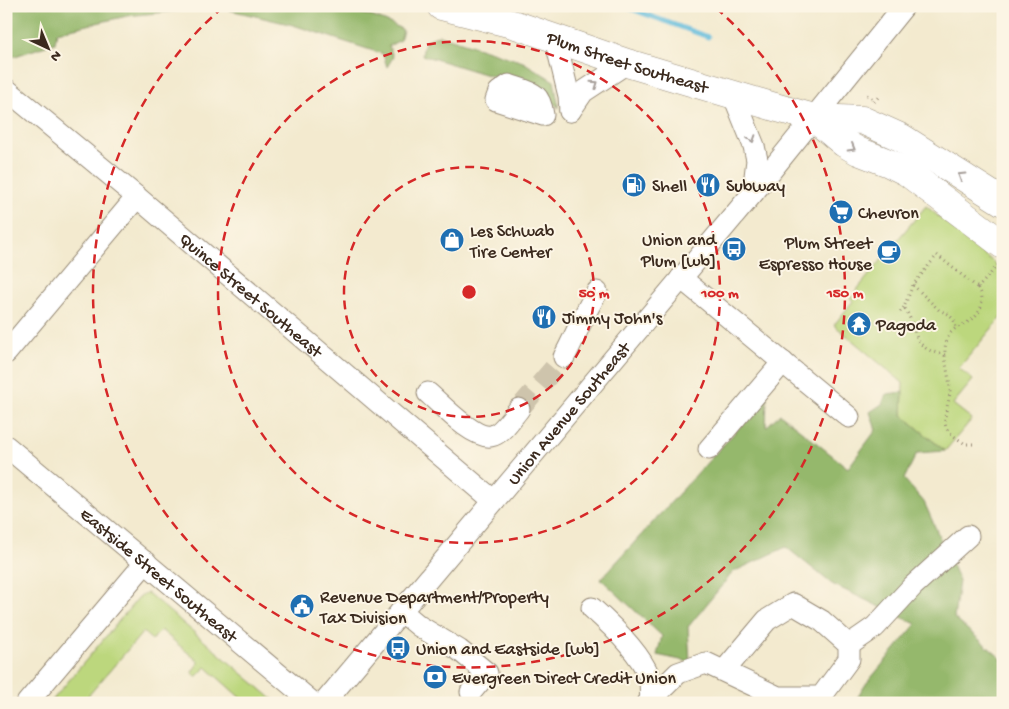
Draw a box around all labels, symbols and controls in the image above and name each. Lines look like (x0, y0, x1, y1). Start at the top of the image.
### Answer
north arrow (22, 22, 72, 72)
street label: Plum Street Southeast (543, 28, 712, 100)
text: N (46, 46, 64, 65)
one-way arrow (589, 81, 599, 90)
one-way arrow (746, 134, 756, 142)
one-way arrow (847, 141, 856, 151)
fuel station icon: Shell (621, 172, 647, 198)
restaurant icon: Subway (695, 172, 721, 198)
one-way arrow (958, 173, 967, 183)
place label: Shell (652, 177, 687, 198)
place label: Subway (726, 177, 785, 198)
supermarket icon: Chevron (828, 199, 854, 225)
place label: Chevron (858, 204, 919, 225)
place label: Les Schwab Tire Center (469, 222, 555, 264)
shop icon: Les Schwab Tire Center (439, 227, 465, 253)
street label: Quince Street Southeast (174, 229, 327, 364)
place label: Union and Plum [wb] (640, 231, 717, 273)
place label: Plum Street Espresso House (759, 234, 874, 276)
bus stop icon: Union and Plum [wb] (721, 236, 747, 262)
cafe icon: Plum Street Espresso House (876, 239, 902, 265)
centre of rings (460, 283, 478, 301)
text: 50 m (579, 285, 610, 303)
text: 100 m (700, 285, 739, 303)
text: 150 m (826, 285, 864, 303)
restaurant icon: Jimmy John's (531, 304, 557, 330)
place label: Jimmy John's (562, 309, 664, 330)
temple icon: Pagoda (846, 311, 872, 337)
place label: Pagoda (875, 316, 937, 337)
street label: Union Avenue Southeast (504, 338, 637, 490)
street label: Eastside Street Southeast (75, 504, 242, 649)
place label: Revenue Department/Property Tax Division (319, 588, 549, 630)
public building icon: Revenue Department/Property Tax Division (289, 593, 315, 619)
bus stop icon: Union and Eastside [wb] (385, 635, 411, 661)
place label: Union and Eastside [wb] (416, 640, 600, 661)
bank icon: Evergreen Direct Credit Union (422, 664, 448, 690)
place label: Evergreen Direct Credit Union (452, 669, 677, 690)

